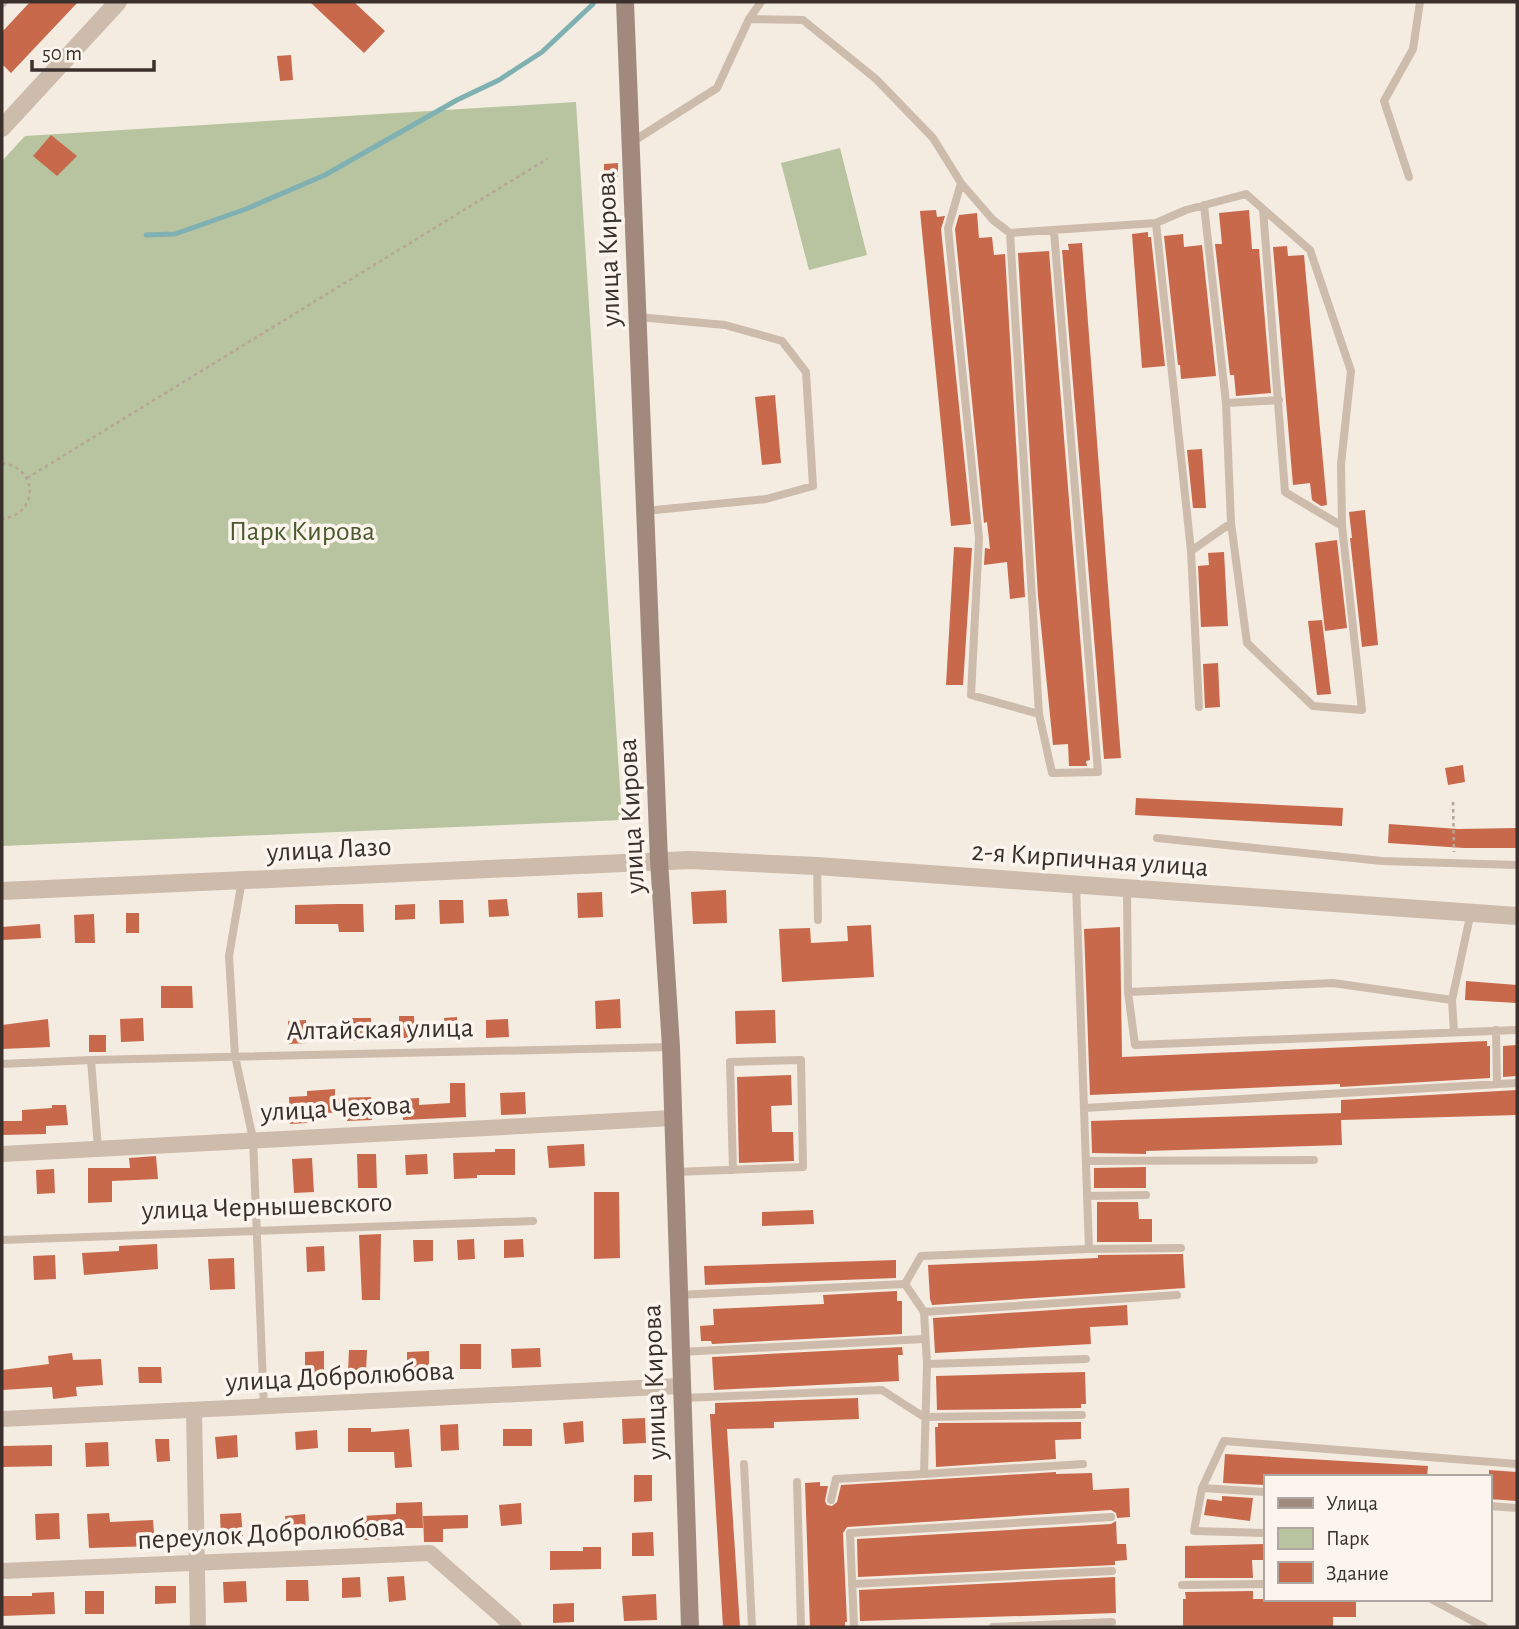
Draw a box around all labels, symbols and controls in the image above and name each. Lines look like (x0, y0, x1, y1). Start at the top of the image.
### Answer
scale bar (32, 28, 154, 72)
text: 50 m (42, 43, 82, 64)
street label: улица Кирова (592, 171, 626, 328)
park label: Парк Кирова (229, 518, 375, 546)
street label: улица Кирова (614, 737, 650, 895)
street label: улица Лазо (265, 833, 392, 867)
street label: 2-я Кирпичная улица (971, 838, 1209, 882)
street label: Алтайская улица (286, 1014, 474, 1046)
street label: улица Чехова (259, 1091, 412, 1127)
street label: улица Чернышевского (140, 1189, 393, 1225)
street label: улица Кирова (638, 1304, 672, 1461)
street label: улица Добролюбова (224, 1357, 455, 1397)
legend (1264, 1475, 1491, 1601)
text: Улица (1326, 1493, 1379, 1514)
street label: переулок Добролюбова (137, 1513, 406, 1555)
text: Парк (1326, 1528, 1370, 1549)
text: Здание (1326, 1563, 1389, 1584)

